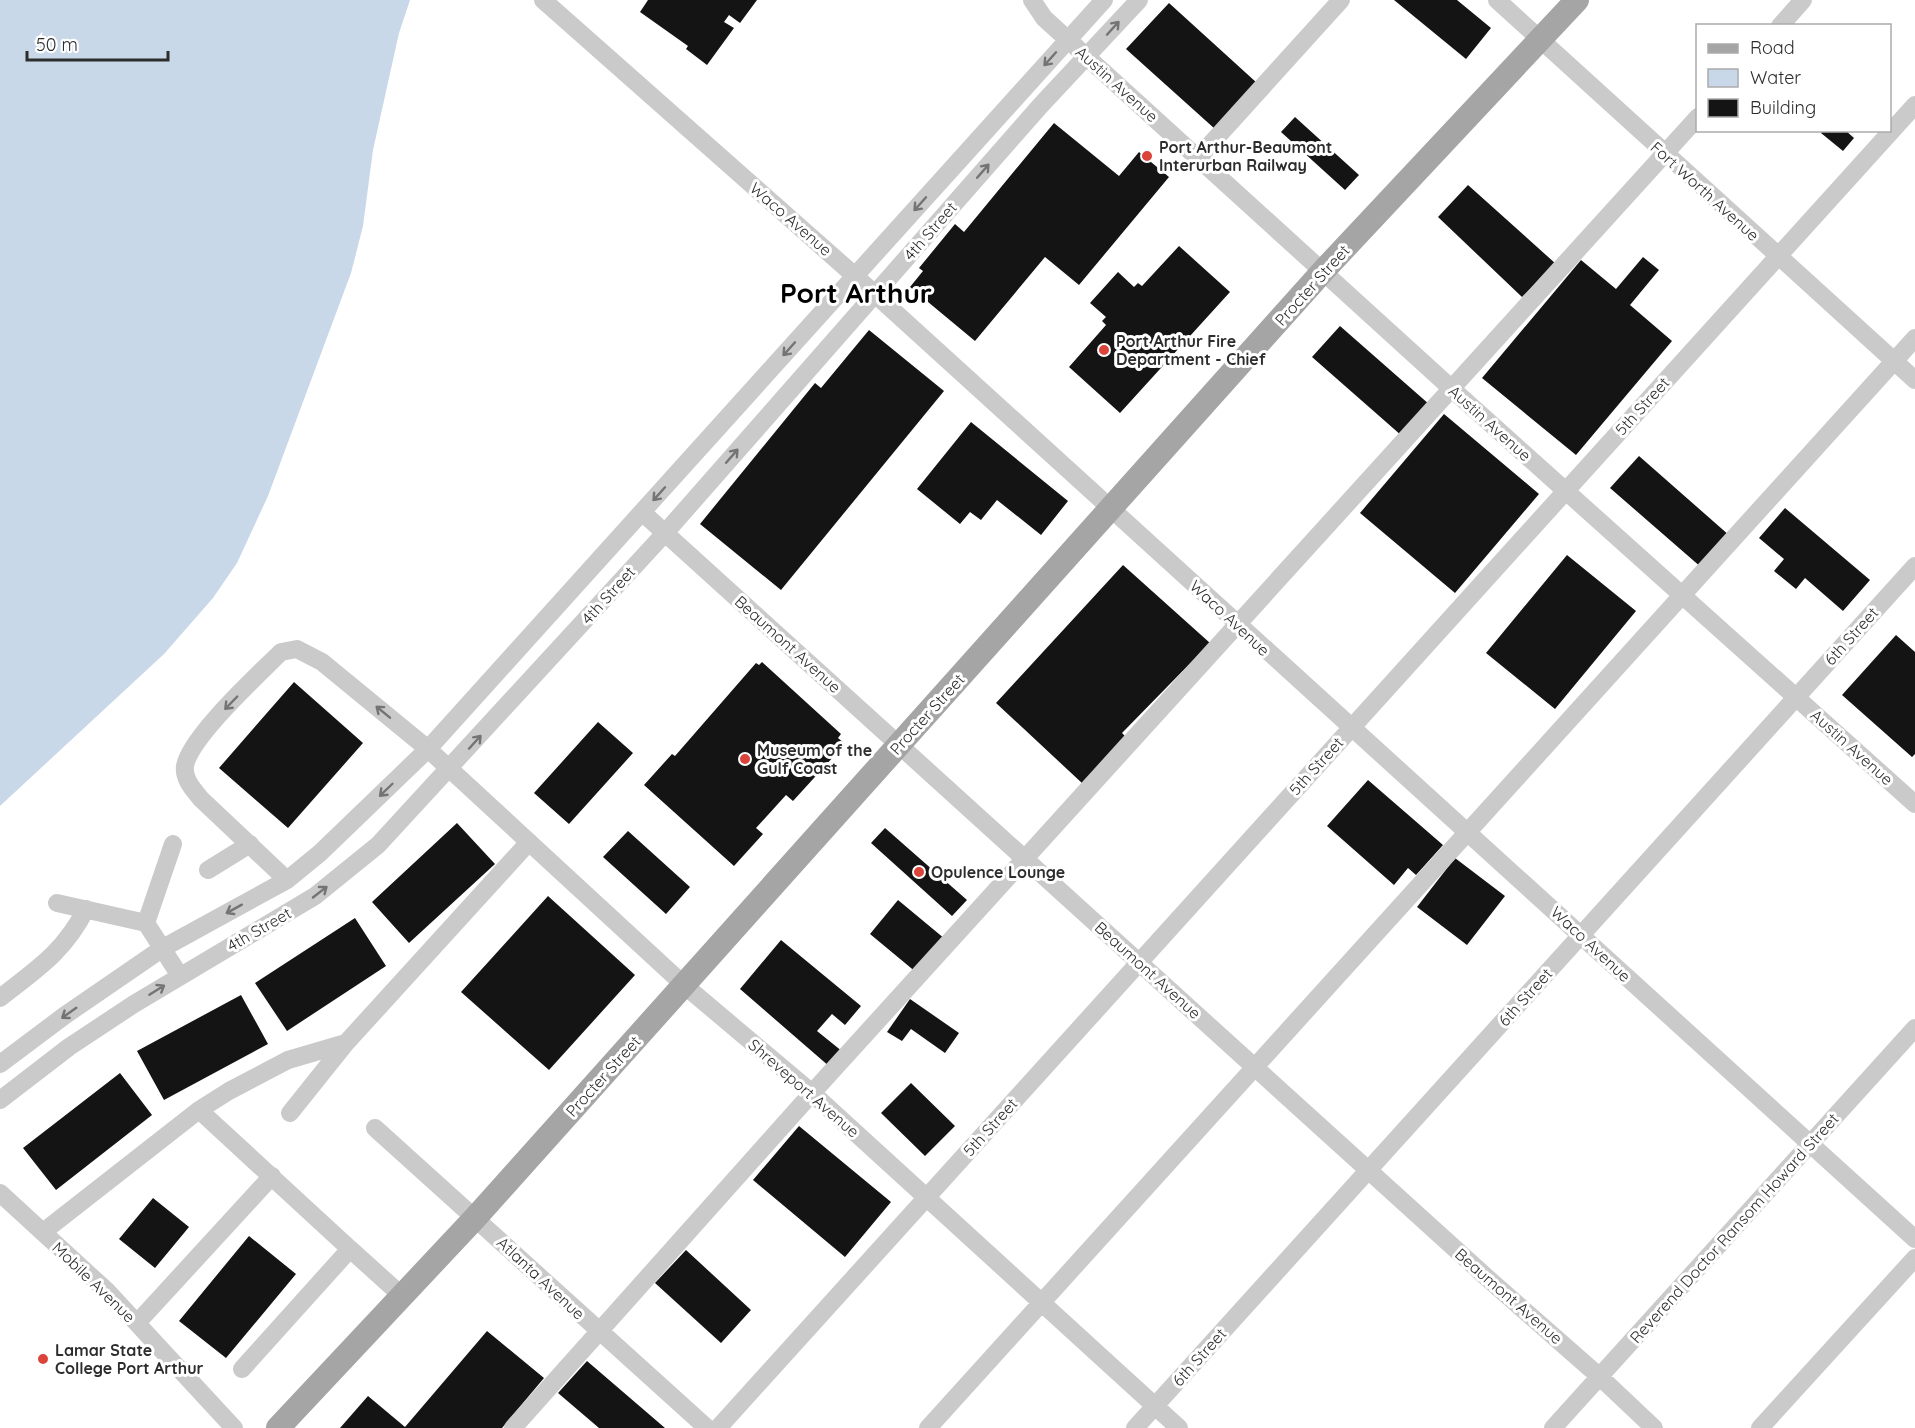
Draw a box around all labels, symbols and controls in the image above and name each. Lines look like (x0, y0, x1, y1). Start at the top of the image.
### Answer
one-way arrow (1106, 21, 1120, 36)
scale bar (27, 24, 168, 62)
legend (1696, 24, 1891, 132)
text: 50 m (36, 33, 78, 56)
text: Road (1750, 36, 1795, 59)
street label: Austin Avenue (1072, 42, 1162, 126)
one-way arrow (1043, 51, 1057, 66)
text: Water (1750, 66, 1801, 89)
text: Building (1750, 96, 1816, 119)
place label: Port Arthur-Beaumont Interurban Railway (1159, 137, 1332, 175)
street label: Fort Worth Avenue (1647, 137, 1763, 245)
marker: Port Arthur-Beaumont Interurban Railway (1140, 149, 1154, 163)
one-way arrow (976, 164, 990, 179)
street label: Waco Avenue (746, 178, 836, 260)
one-way arrow (913, 196, 927, 211)
street label: 4th Street (899, 198, 961, 264)
street label: Procter Street (1270, 240, 1354, 330)
district label: Port Arthur (780, 275, 932, 310)
place label: Port Arthur Fire Department - Chief (1116, 331, 1266, 369)
one-way arrow (782, 341, 796, 356)
marker: Port Arthur Fire Department - Chief (1097, 343, 1111, 357)
street label: 5th Street (1611, 373, 1673, 439)
street label: Austin Avenue (1445, 381, 1535, 465)
one-way arrow (725, 449, 739, 464)
one-way arrow (652, 486, 666, 501)
street label: 4th Street (577, 562, 639, 628)
street label: Waco Avenue (1186, 576, 1274, 660)
street label: Beaumont Avenue (731, 591, 845, 697)
street label: 6th Street (1820, 603, 1882, 669)
street label: Procter Street (885, 669, 969, 759)
one-way arrow (224, 696, 238, 711)
one-way arrow (376, 705, 391, 719)
street label: Austin Avenue (1807, 705, 1897, 789)
street label: 5th Street (1285, 733, 1347, 799)
one-way arrow (468, 735, 482, 750)
place label: Museum of the Gulf Coast (757, 740, 872, 778)
marker: Museum of the Gulf Coast (738, 752, 752, 766)
one-way arrow (379, 782, 394, 796)
place label: Opulence Lounge (931, 862, 1065, 882)
marker: Opulence Lounge (912, 865, 926, 879)
one-way arrow (312, 885, 328, 898)
street label: Waco Avenue (1547, 902, 1635, 986)
street label: 4th Street (223, 903, 295, 955)
one-way arrow (225, 904, 243, 915)
street label: Beaumont Avenue (1091, 917, 1205, 1023)
street label: 6th Street (1494, 964, 1556, 1030)
one-way arrow (148, 984, 165, 996)
one-way arrow (61, 1007, 77, 1019)
street label: Procter Street (561, 1031, 645, 1121)
street label: Shreveport Avenue (744, 1034, 864, 1142)
street label: 5th Street (959, 1094, 1021, 1160)
street label: Reverend Doctor Ransom Howard Street (1625, 1109, 1843, 1347)
street label: Atlanta Avenue (493, 1232, 589, 1324)
street label: Mobile Avenue (48, 1237, 140, 1327)
street label: Beaumont Avenue (1451, 1244, 1567, 1348)
street label: 6th Street (1168, 1324, 1230, 1390)
place label: Lamar State College Port Arthur (55, 1340, 204, 1378)
marker: Lamar State College Port Arthur (36, 1352, 50, 1366)

